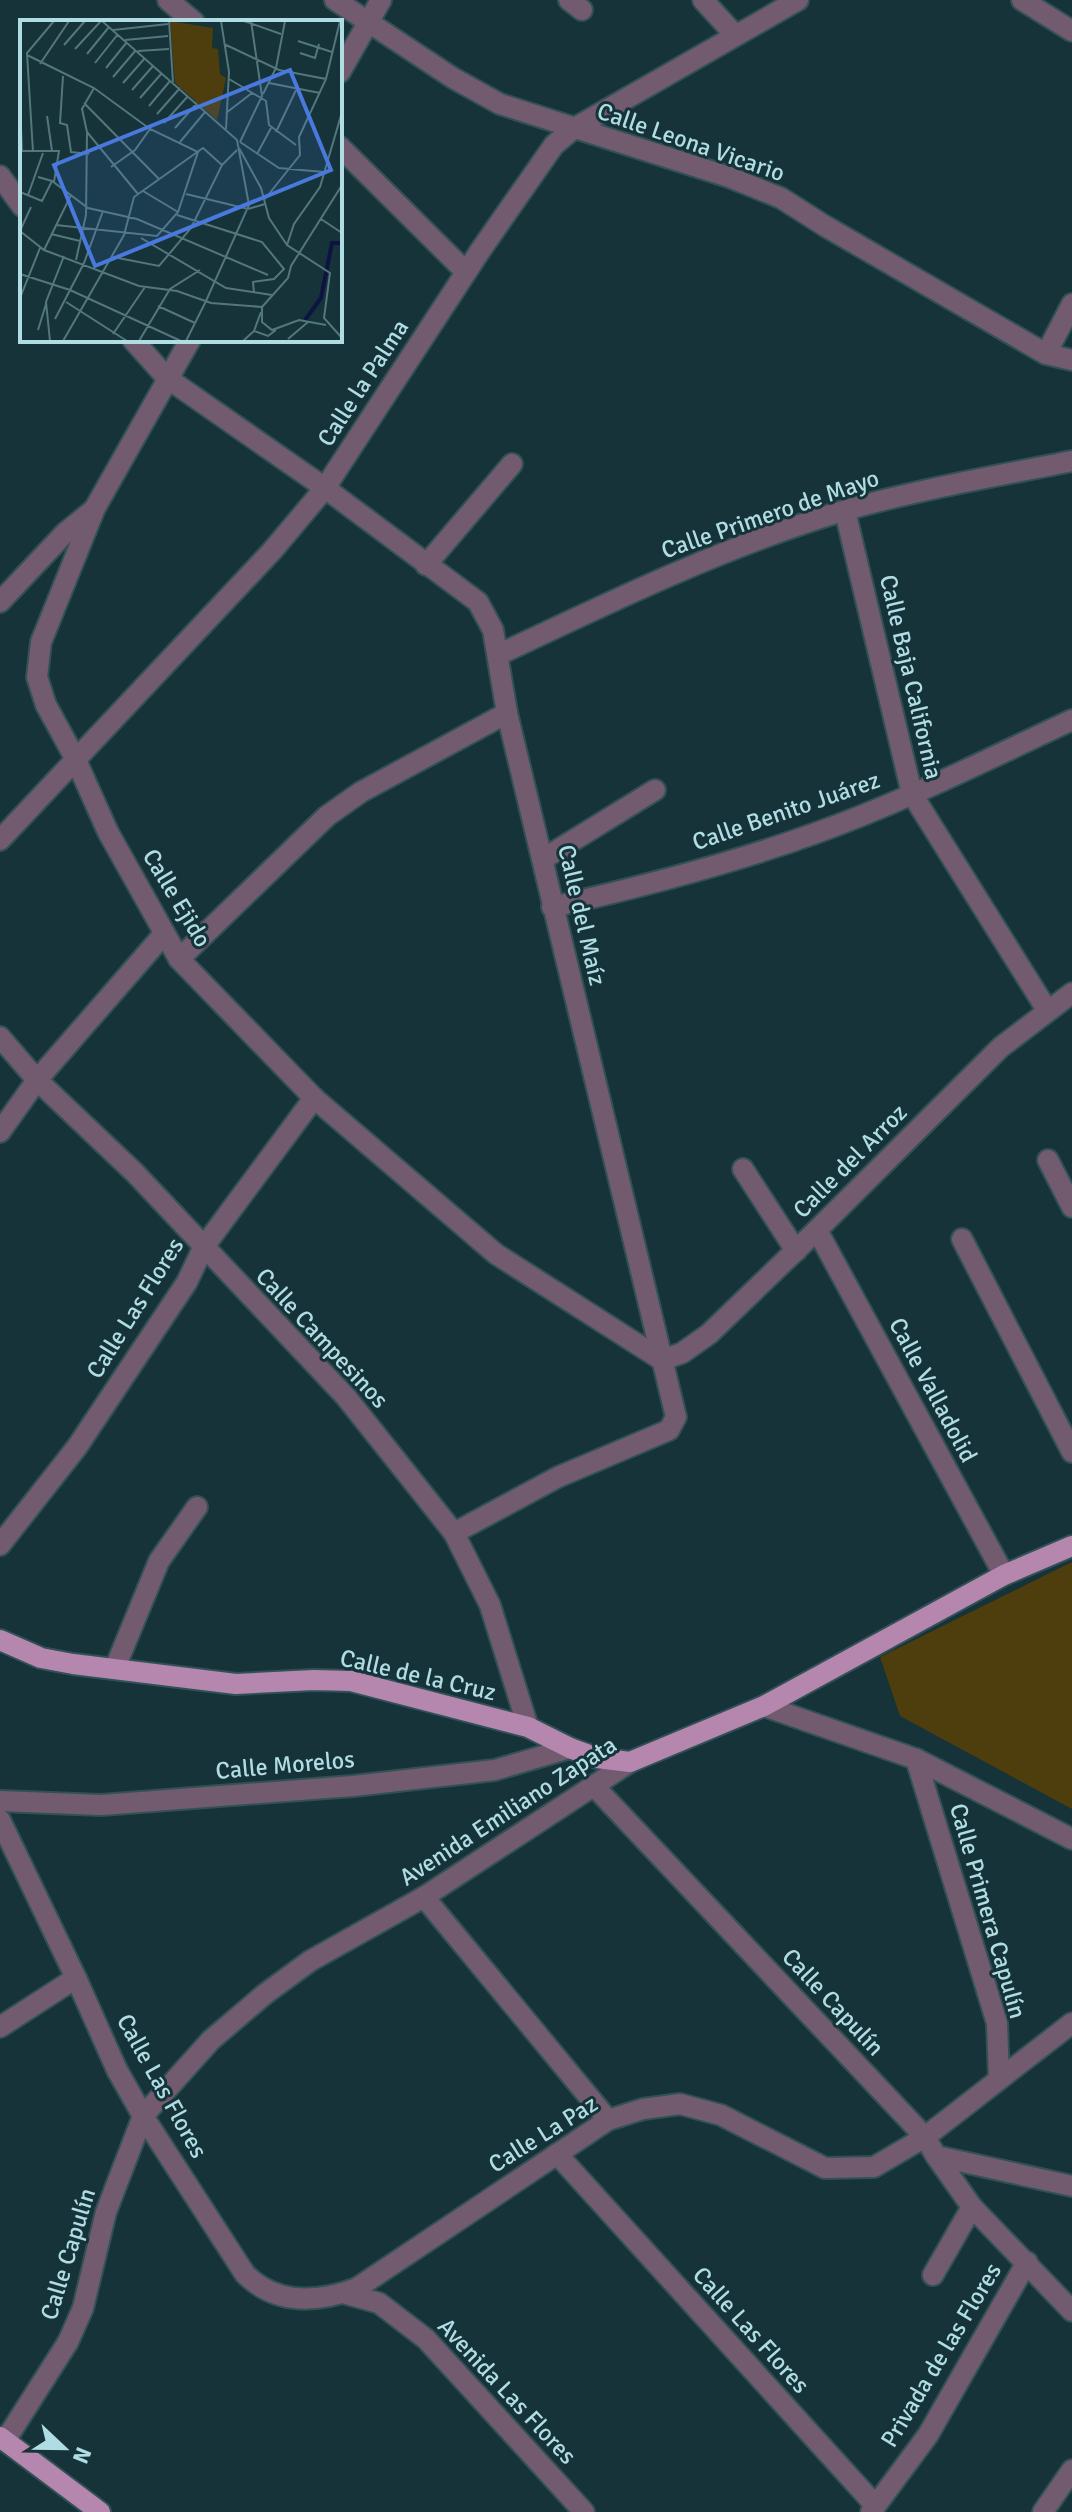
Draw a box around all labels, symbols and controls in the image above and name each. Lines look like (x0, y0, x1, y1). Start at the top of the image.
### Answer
inset map (20, 20, 342, 342)
street label: Calle Leona Vicario (593, 96, 789, 188)
street label: Calle la Palma (311, 314, 415, 452)
street label: Calle Primero de Mayo (657, 463, 883, 565)
street label: Calle Baja California (873, 572, 949, 782)
street label: Calle Benito Juárez (688, 765, 884, 857)
street label: Calle del Maíz (551, 842, 613, 988)
street label: Calle Ejido (136, 843, 218, 953)
street label: Calle del Arroz (787, 1098, 913, 1224)
street label: Calle Las Flores (80, 1232, 190, 1384)
street label: Calle Campesinos (249, 1262, 395, 1414)
street label: Calle Valladolid (882, 1312, 984, 1468)
street label: Calle de la Cruz (337, 1642, 499, 1708)
street label: Avenida Emiliano Zapata (394, 1730, 622, 1892)
street label: Calle Morelos (214, 1744, 356, 1786)
street label: Calle Primera Capulín (943, 1800, 1033, 2022)
street label: Calle Capulín (776, 1942, 890, 2062)
street label: Calle Las Flores (110, 2009, 214, 2163)
street label: Calle La Paz (483, 2089, 603, 2179)
street label: Calle Capulín (34, 2184, 102, 2324)
street label: Privada de las Flores (874, 2257, 1008, 2453)
street label: Calle Las Flores (686, 2260, 816, 2400)
street label: Avenida Las Flores (431, 2311, 583, 2471)
north arrow (24, 2408, 104, 2488)
text: N (67, 2443, 97, 2467)

